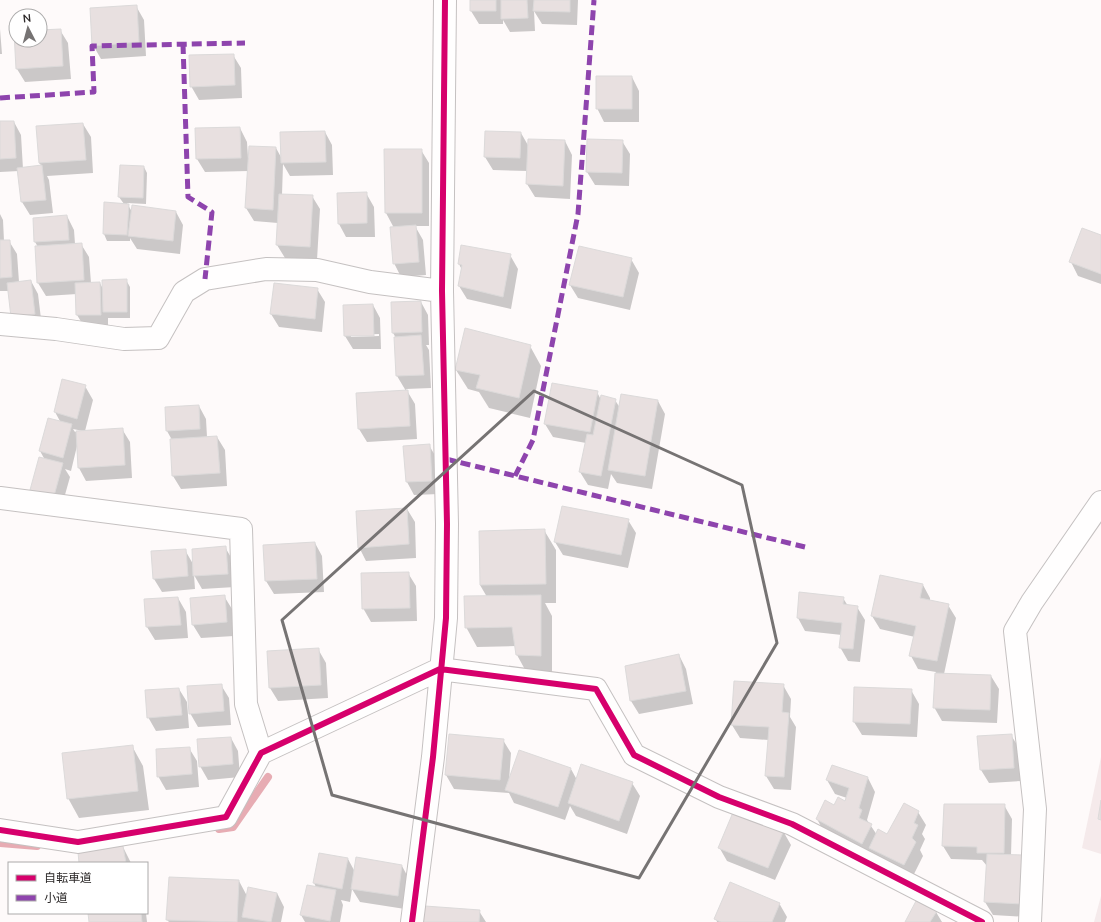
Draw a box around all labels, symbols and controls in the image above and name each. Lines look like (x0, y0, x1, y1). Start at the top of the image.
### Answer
north arrow (8, 8, 48, 48)
text: N (22, 11, 32, 26)
legend (8, 862, 148, 914)
text: 自転車道 (44, 870, 92, 886)
text: 小道 (44, 890, 68, 906)

